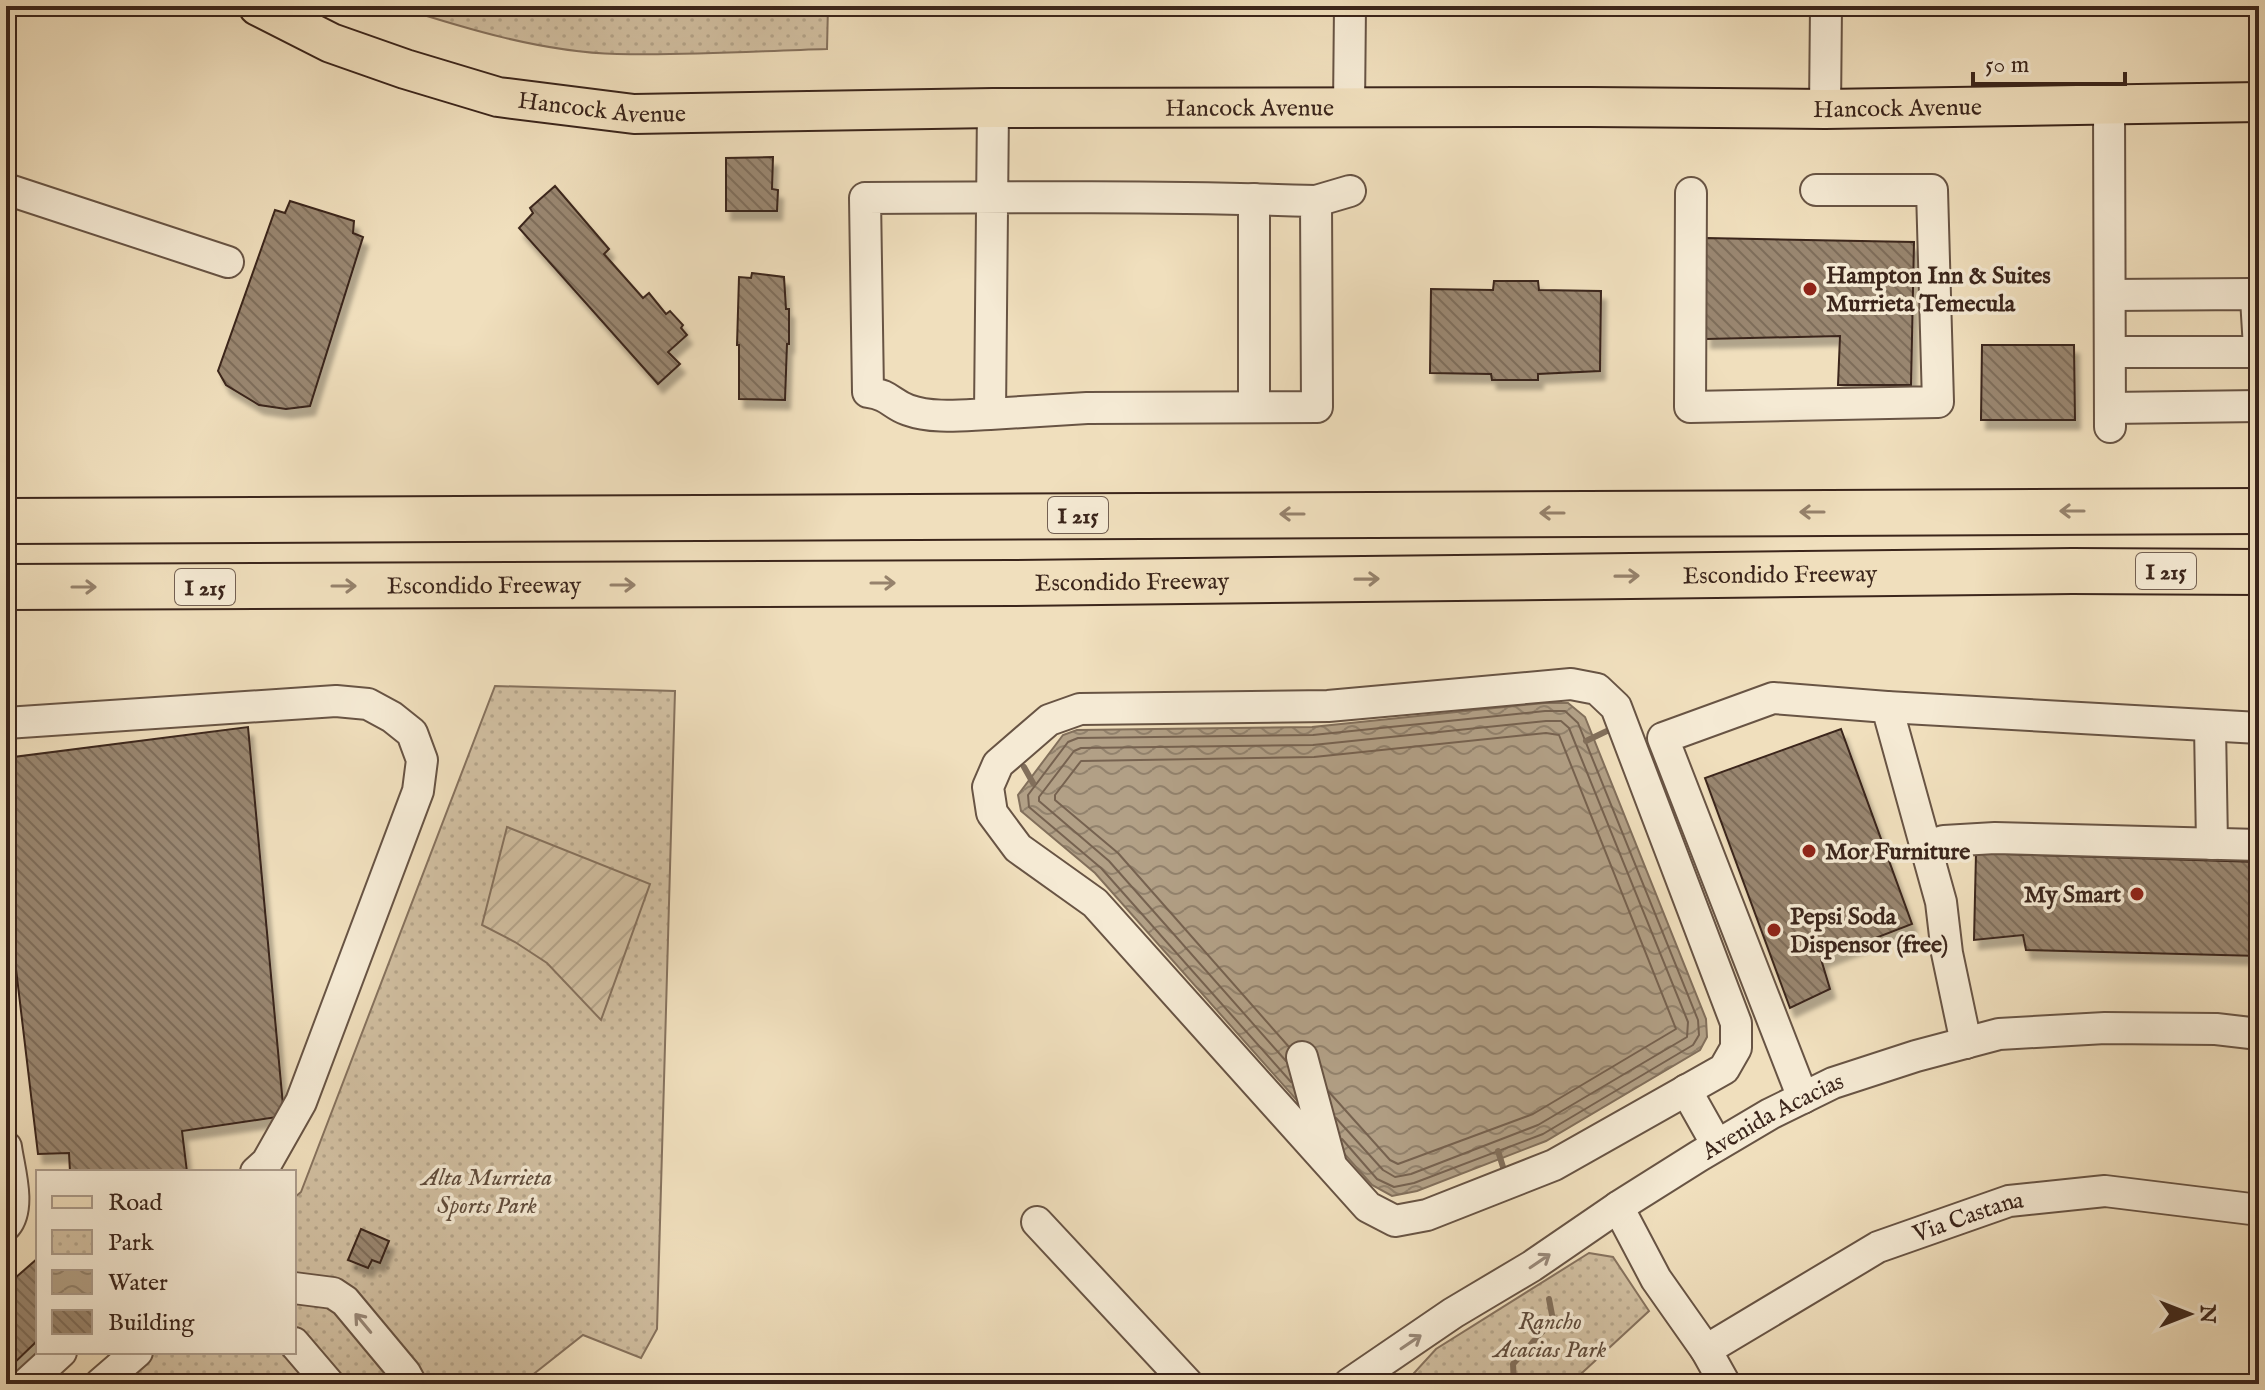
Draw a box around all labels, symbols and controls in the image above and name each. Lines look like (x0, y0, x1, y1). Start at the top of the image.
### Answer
scale bar (1973, 36, 2125, 86)
text: 50 m (1985, 50, 2029, 81)
street label: Hancock Avenue (516, 86, 686, 132)
street label: Hancock Avenue (1813, 92, 1982, 126)
street label: Hancock Avenue (1165, 93, 1334, 125)
place label: Hampton Inn & Suites Murrieta Temecula (1826, 261, 2051, 320)
marker: Hampton Inn & Suites Murrieta Temecula (1801, 280, 1819, 298)
road number: I 215 (1048, 497, 1108, 533)
one-way arrow (2059, 503, 2086, 519)
one-way arrow (1799, 504, 1826, 520)
one-way arrow (1539, 505, 1566, 521)
one-way arrow (1279, 506, 1306, 522)
road number: I 215 (2136, 553, 2196, 589)
street label: Escondido Freeway (1682, 559, 1878, 592)
street label: Escondido Freeway (1035, 567, 1230, 600)
one-way arrow (1613, 568, 1640, 584)
road number: I 215 (175, 569, 235, 605)
street label: Escondido Freeway (387, 571, 582, 602)
one-way arrow (1353, 571, 1380, 587)
one-way arrow (869, 575, 896, 591)
one-way arrow (609, 577, 636, 593)
one-way arrow (330, 578, 357, 594)
one-way arrow (70, 579, 97, 595)
place label: Mor Furniture (1825, 837, 1970, 868)
marker: Mor Furniture (1800, 842, 1818, 860)
place label: My Smart (2024, 880, 2122, 911)
marker: My Smart (2128, 885, 2146, 903)
place label: Pepsi Soda Dispensor (free) (1790, 902, 1948, 961)
marker: Pepsi Soda Dispensor (free) (1765, 921, 1783, 939)
street label: Avenida Acacias (1696, 1067, 1848, 1168)
park label: Alta Murrieta Sports Park (419, 1163, 552, 1222)
legend (36, 1170, 296, 1354)
street label: Via Castana (1908, 1186, 2026, 1251)
text: Road (108, 1188, 162, 1219)
text: Park (108, 1228, 154, 1259)
one-way arrow (1529, 1253, 1551, 1269)
text: Water (108, 1268, 168, 1299)
north arrow (2149, 1274, 2229, 1354)
text: N (2193, 1303, 2221, 1324)
park label: Rancho Acacias Park (1491, 1307, 1607, 1366)
text: Building (108, 1308, 195, 1339)
one-way arrow (354, 1313, 372, 1333)
one-way arrow (1399, 1334, 1421, 1350)

